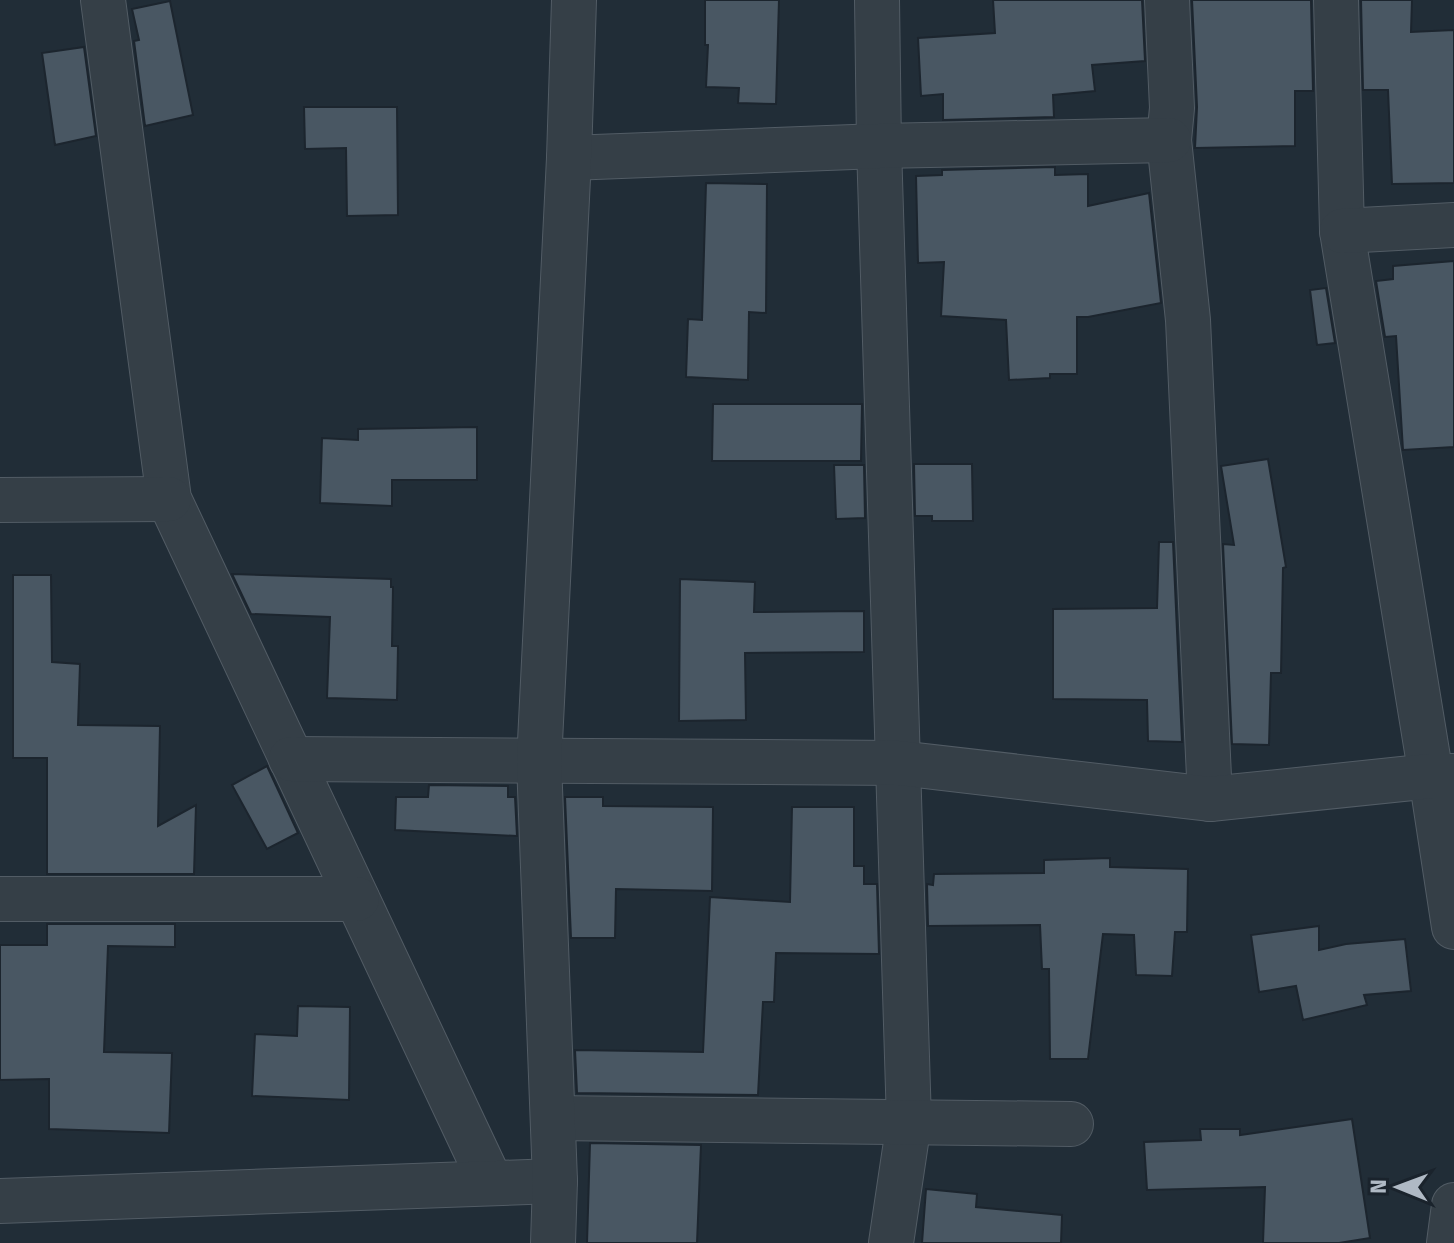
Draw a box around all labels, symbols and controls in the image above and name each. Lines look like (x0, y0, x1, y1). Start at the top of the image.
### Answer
north arrow (1358, 1147, 1438, 1227)
text: N (1365, 1179, 1392, 1194)

